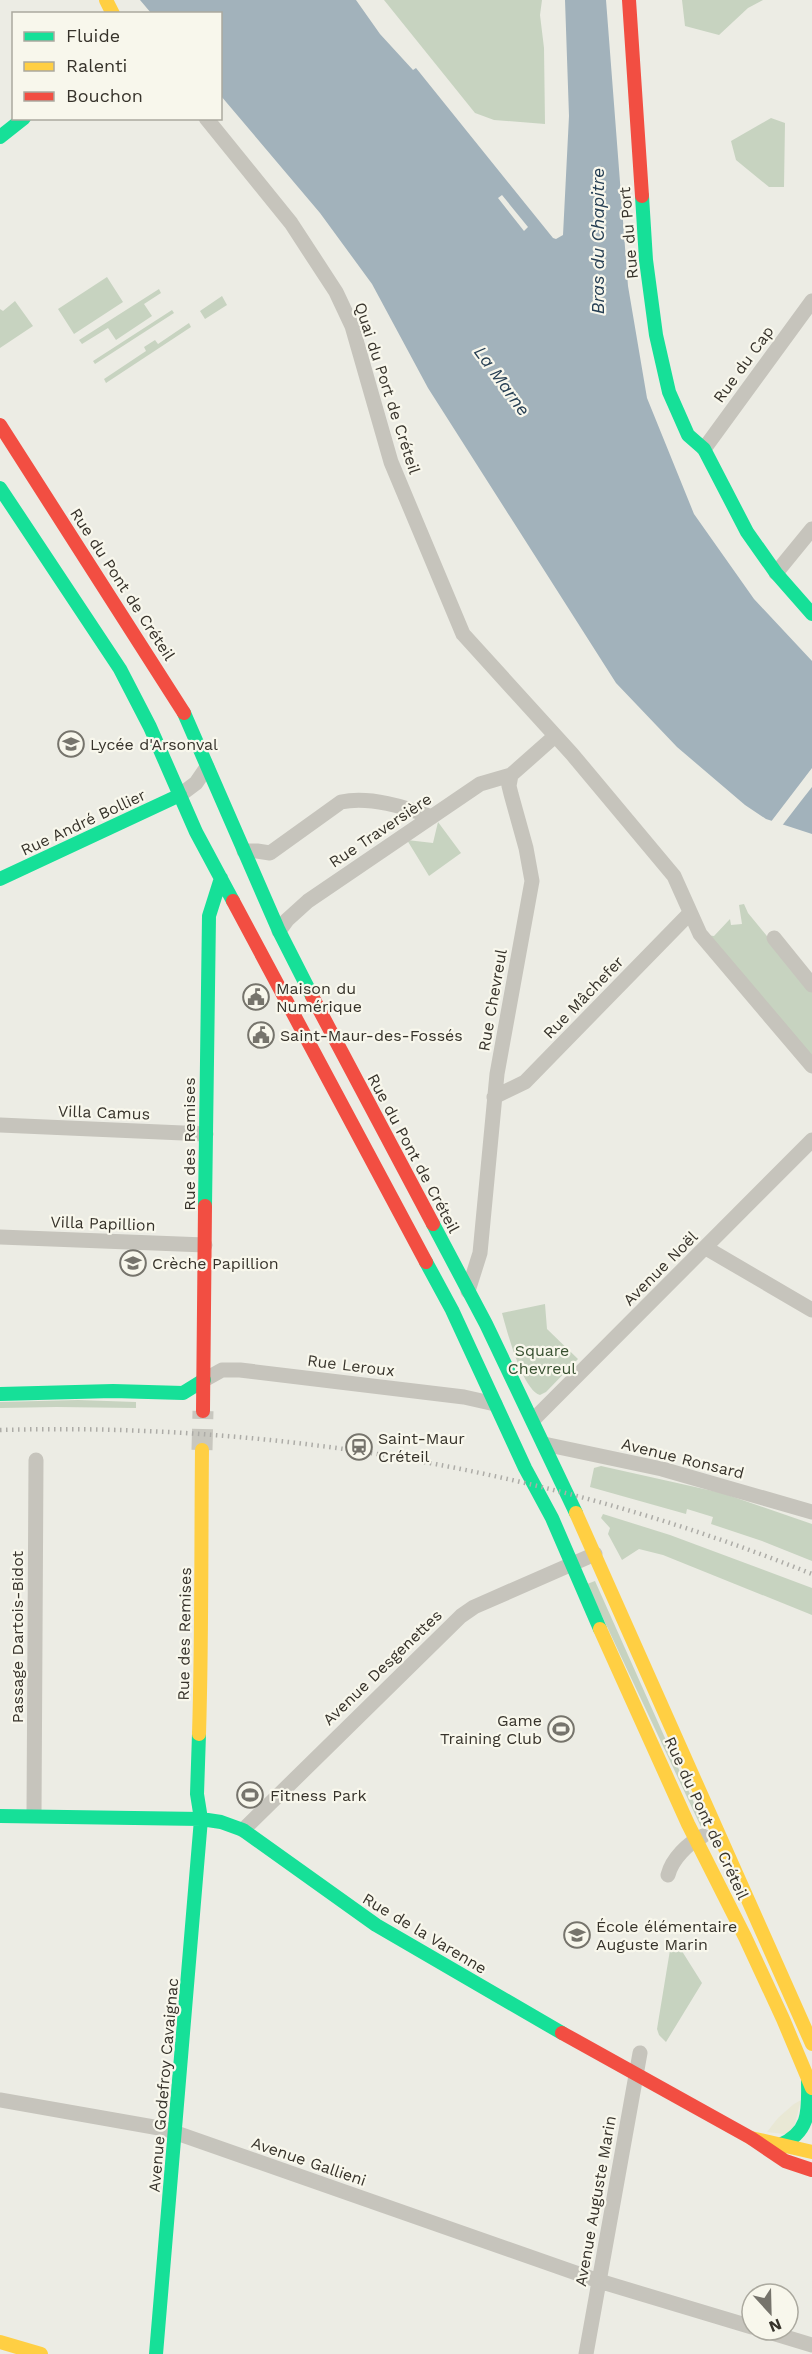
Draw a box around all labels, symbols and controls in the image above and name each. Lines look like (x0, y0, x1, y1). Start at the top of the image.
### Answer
legend (12, 12, 222, 120)
text: Fluide (66, 25, 120, 46)
text: Ralenti (66, 55, 127, 76)
text: Bouchon (66, 85, 143, 106)
water label: Bras du Chapitre (587, 168, 608, 314)
street label: Rue du Port (615, 186, 642, 280)
street label: Quai du Port de Créteil (351, 300, 424, 477)
street label: Rue du Cap (709, 322, 778, 406)
water label: La Marne (470, 342, 535, 420)
street label: Rue du Pont de Créteil (66, 505, 179, 664)
school or university icon: Lycée d'Arsonval (56, 729, 86, 759)
place label: Lycée d'Arsonval (90, 735, 218, 754)
street label: Rue André Bollier (18, 785, 149, 860)
street label: Rue Traversière (325, 789, 435, 872)
street label: Rue Chevreul (474, 947, 511, 1053)
street label: Rue Mâchefer (539, 952, 628, 1043)
place label: Maison du Numérique (276, 979, 362, 1016)
public building icon: Maison du Numérique (241, 982, 271, 1012)
public building icon: Saint-Maur-des-Fossés (246, 1020, 276, 1050)
place label: Saint-Maur-des-Fossés (280, 1026, 463, 1045)
street label: Rue du Pont de Créteil (363, 1070, 464, 1236)
street label: Rue des Remises (180, 1077, 199, 1211)
street label: Villa Camus (58, 1101, 150, 1124)
street label: Villa Papillion (50, 1212, 156, 1235)
street label: Avenue Noël (619, 1227, 702, 1310)
school or university icon: Crèche Papillion (118, 1248, 148, 1278)
place label: Crèche Papillion (152, 1254, 279, 1273)
park label: Square Chevreul (508, 1341, 576, 1378)
street label: Rue Leroux (306, 1351, 396, 1380)
place label: Saint-Maur Créteil (378, 1429, 465, 1466)
station icon: Saint-Maur Créteil (344, 1432, 374, 1462)
street label: Avenue Ronsard (620, 1434, 746, 1483)
street label: Passage Dartois-Bidot (8, 1550, 27, 1723)
street label: Rue des Remises (174, 1567, 195, 1701)
street label: Avenue Desgenettes (319, 1606, 446, 1729)
place label: Game Training Club (440, 1711, 542, 1748)
sports icon: Game Training Club (546, 1714, 576, 1744)
street label: Rue du Pont de Créteil (660, 1734, 753, 1903)
sports icon: Fitness Park (235, 1780, 265, 1810)
place label: Fitness Park (270, 1786, 367, 1805)
street label: Rue de la Varenne (359, 1889, 490, 1978)
place label: École élémentaire Auguste Marin (596, 1917, 737, 1954)
school or university icon: École élémentaire Auguste Marin (562, 1920, 592, 1950)
street label: Avenue Godefroy Cavaignac (145, 1977, 182, 2193)
street label: Avenue Auguste Marin (571, 2114, 620, 2288)
street label: Avenue Gallieni (249, 2133, 369, 2190)
north arrow (740, 2282, 800, 2342)
text: N (766, 2314, 784, 2336)

